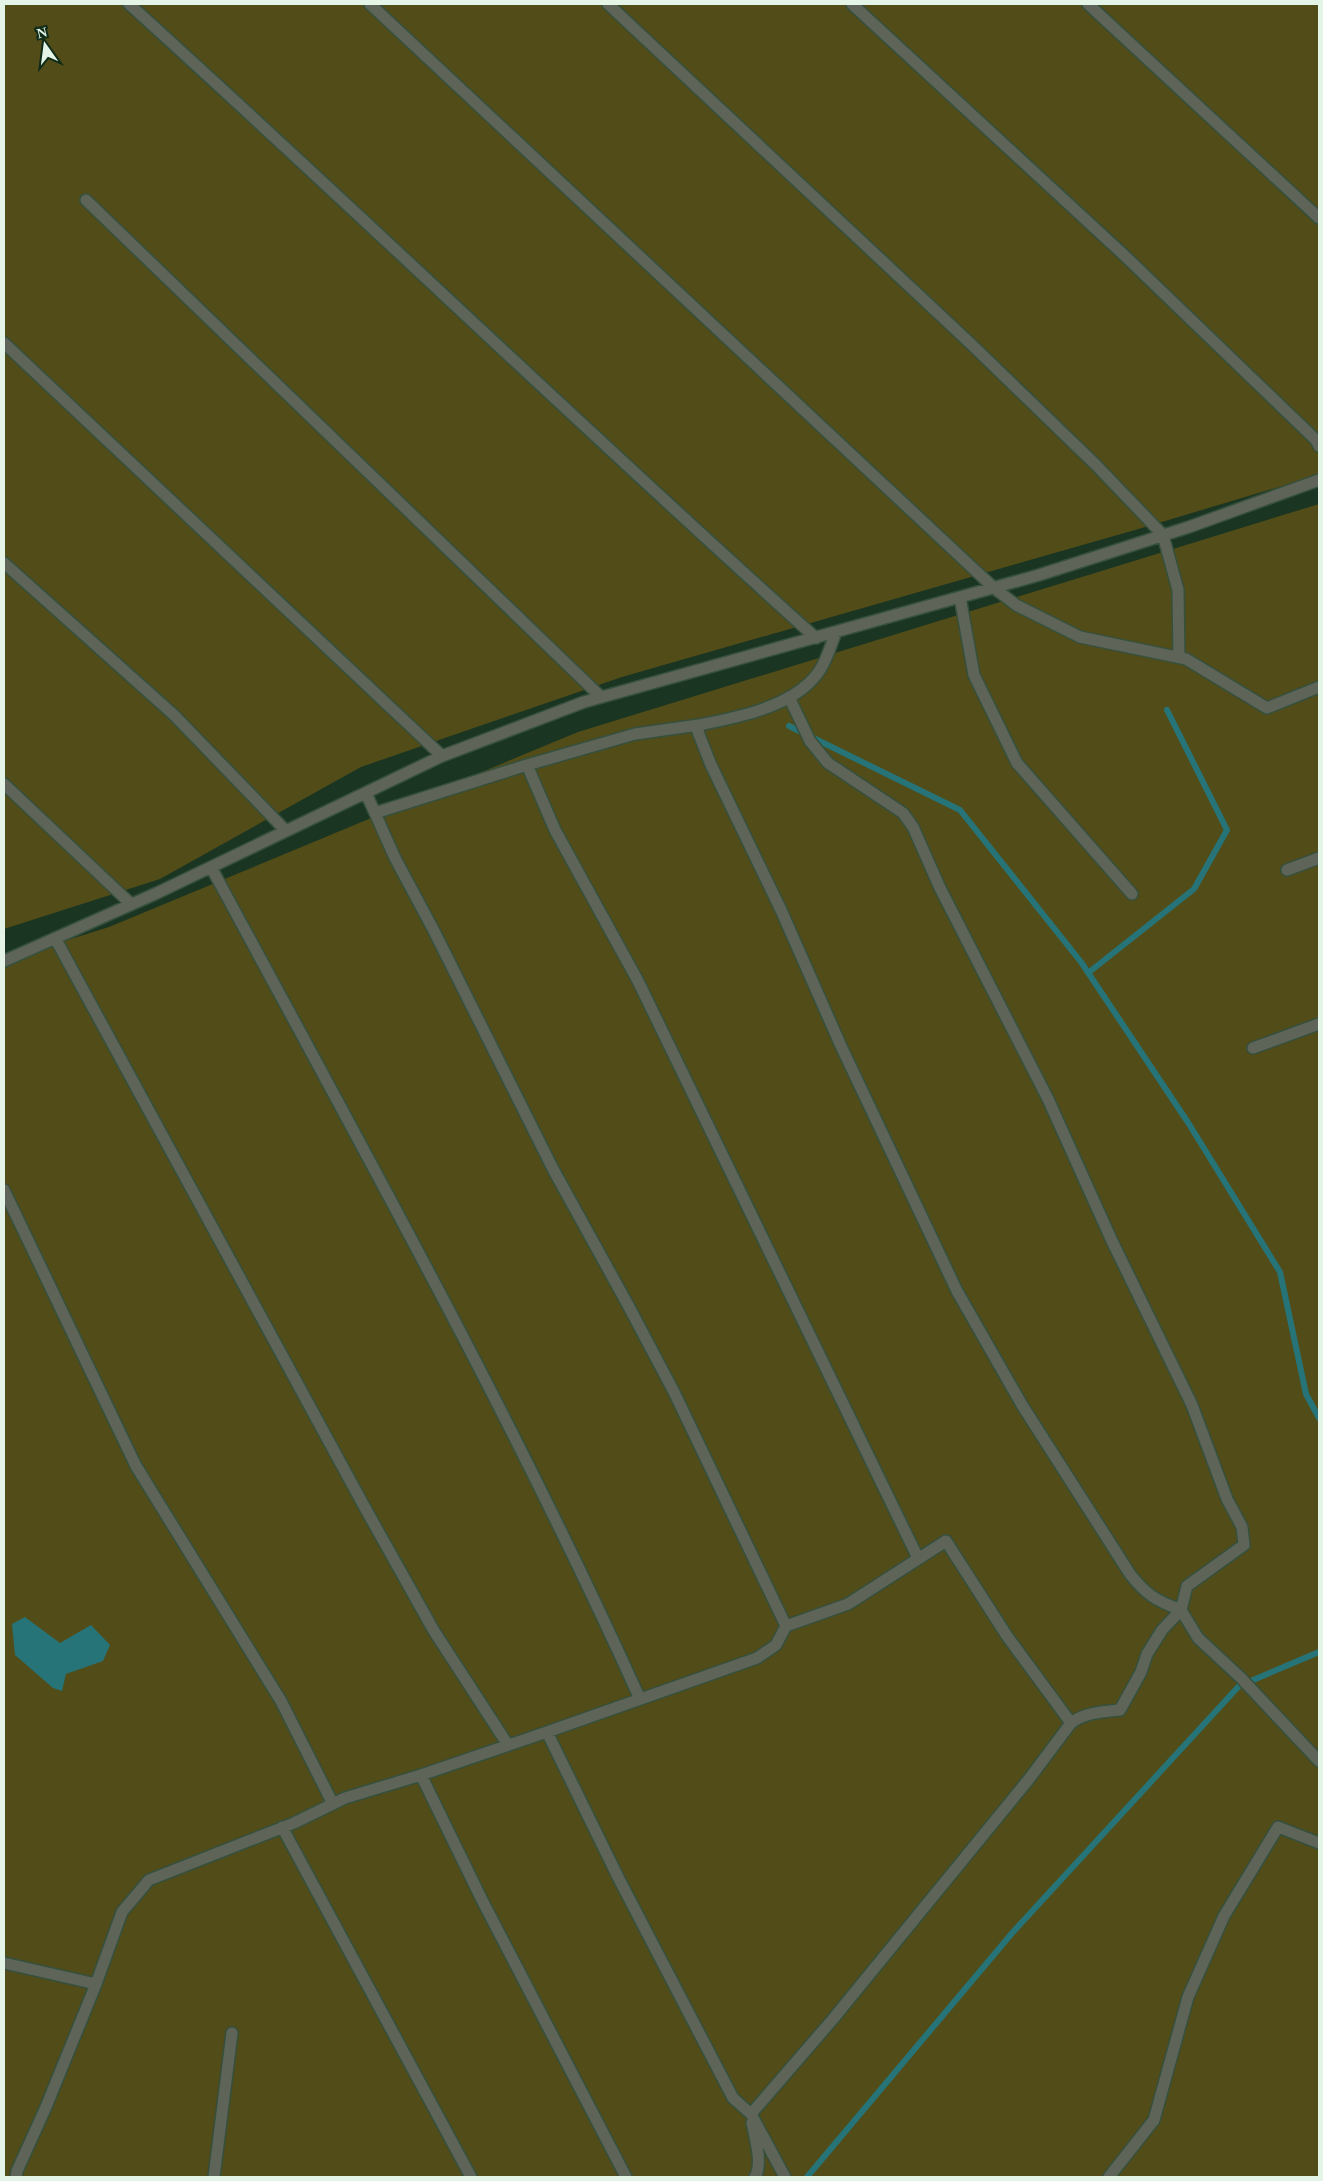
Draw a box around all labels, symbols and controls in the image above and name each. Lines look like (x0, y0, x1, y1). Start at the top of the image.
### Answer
north arrow (20, 20, 70, 70)
text: N (35, 24, 49, 41)

